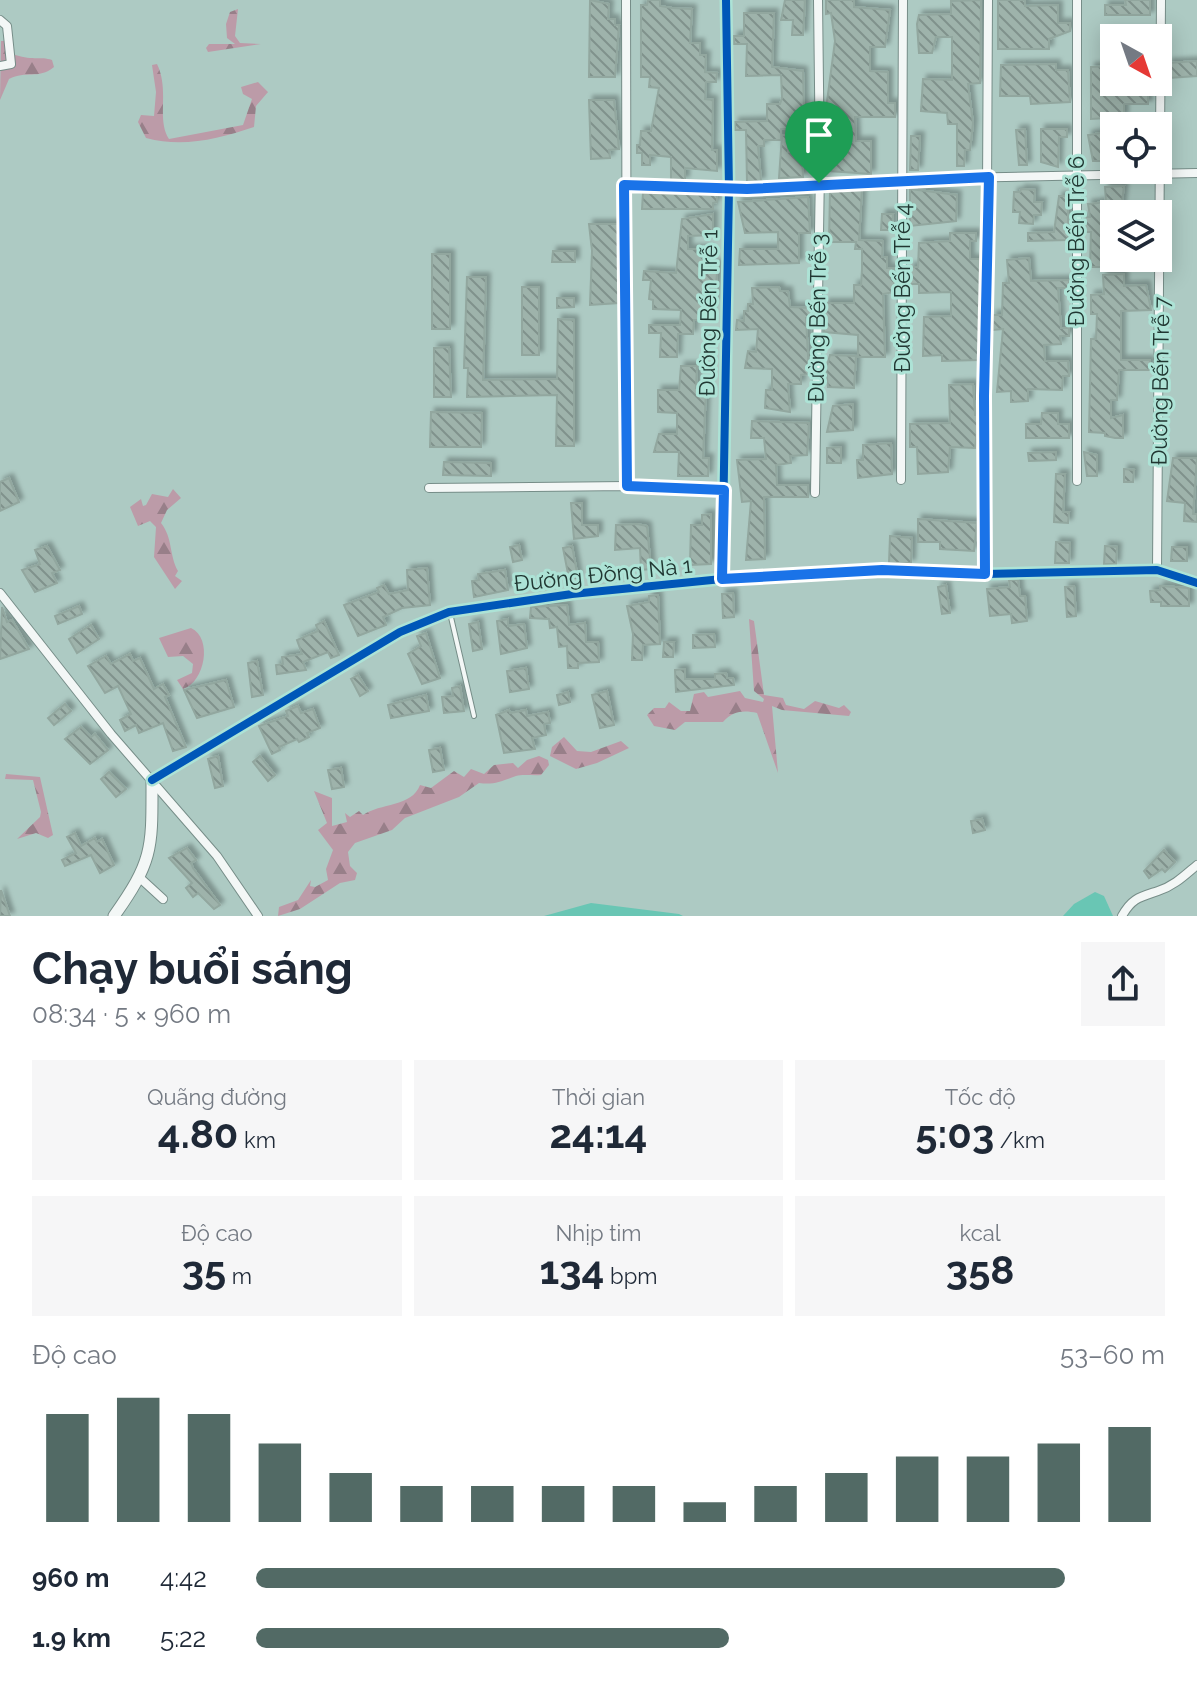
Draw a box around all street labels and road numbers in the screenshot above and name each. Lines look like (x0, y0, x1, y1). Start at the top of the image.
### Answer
street label: Đường Bến Trễ 6 (1063, 156, 1089, 326)
street label: Đường Bến Trễ 4 (889, 203, 915, 373)
street label: Đường Bến Trễ 1 (694, 230, 722, 396)
street label: Đường Bến Trễ 3 (803, 233, 831, 403)
street label: Đường Bến Trễ 7 (1146, 296, 1174, 466)
street label: Đường Đồng Nà 1 (513, 552, 693, 596)

